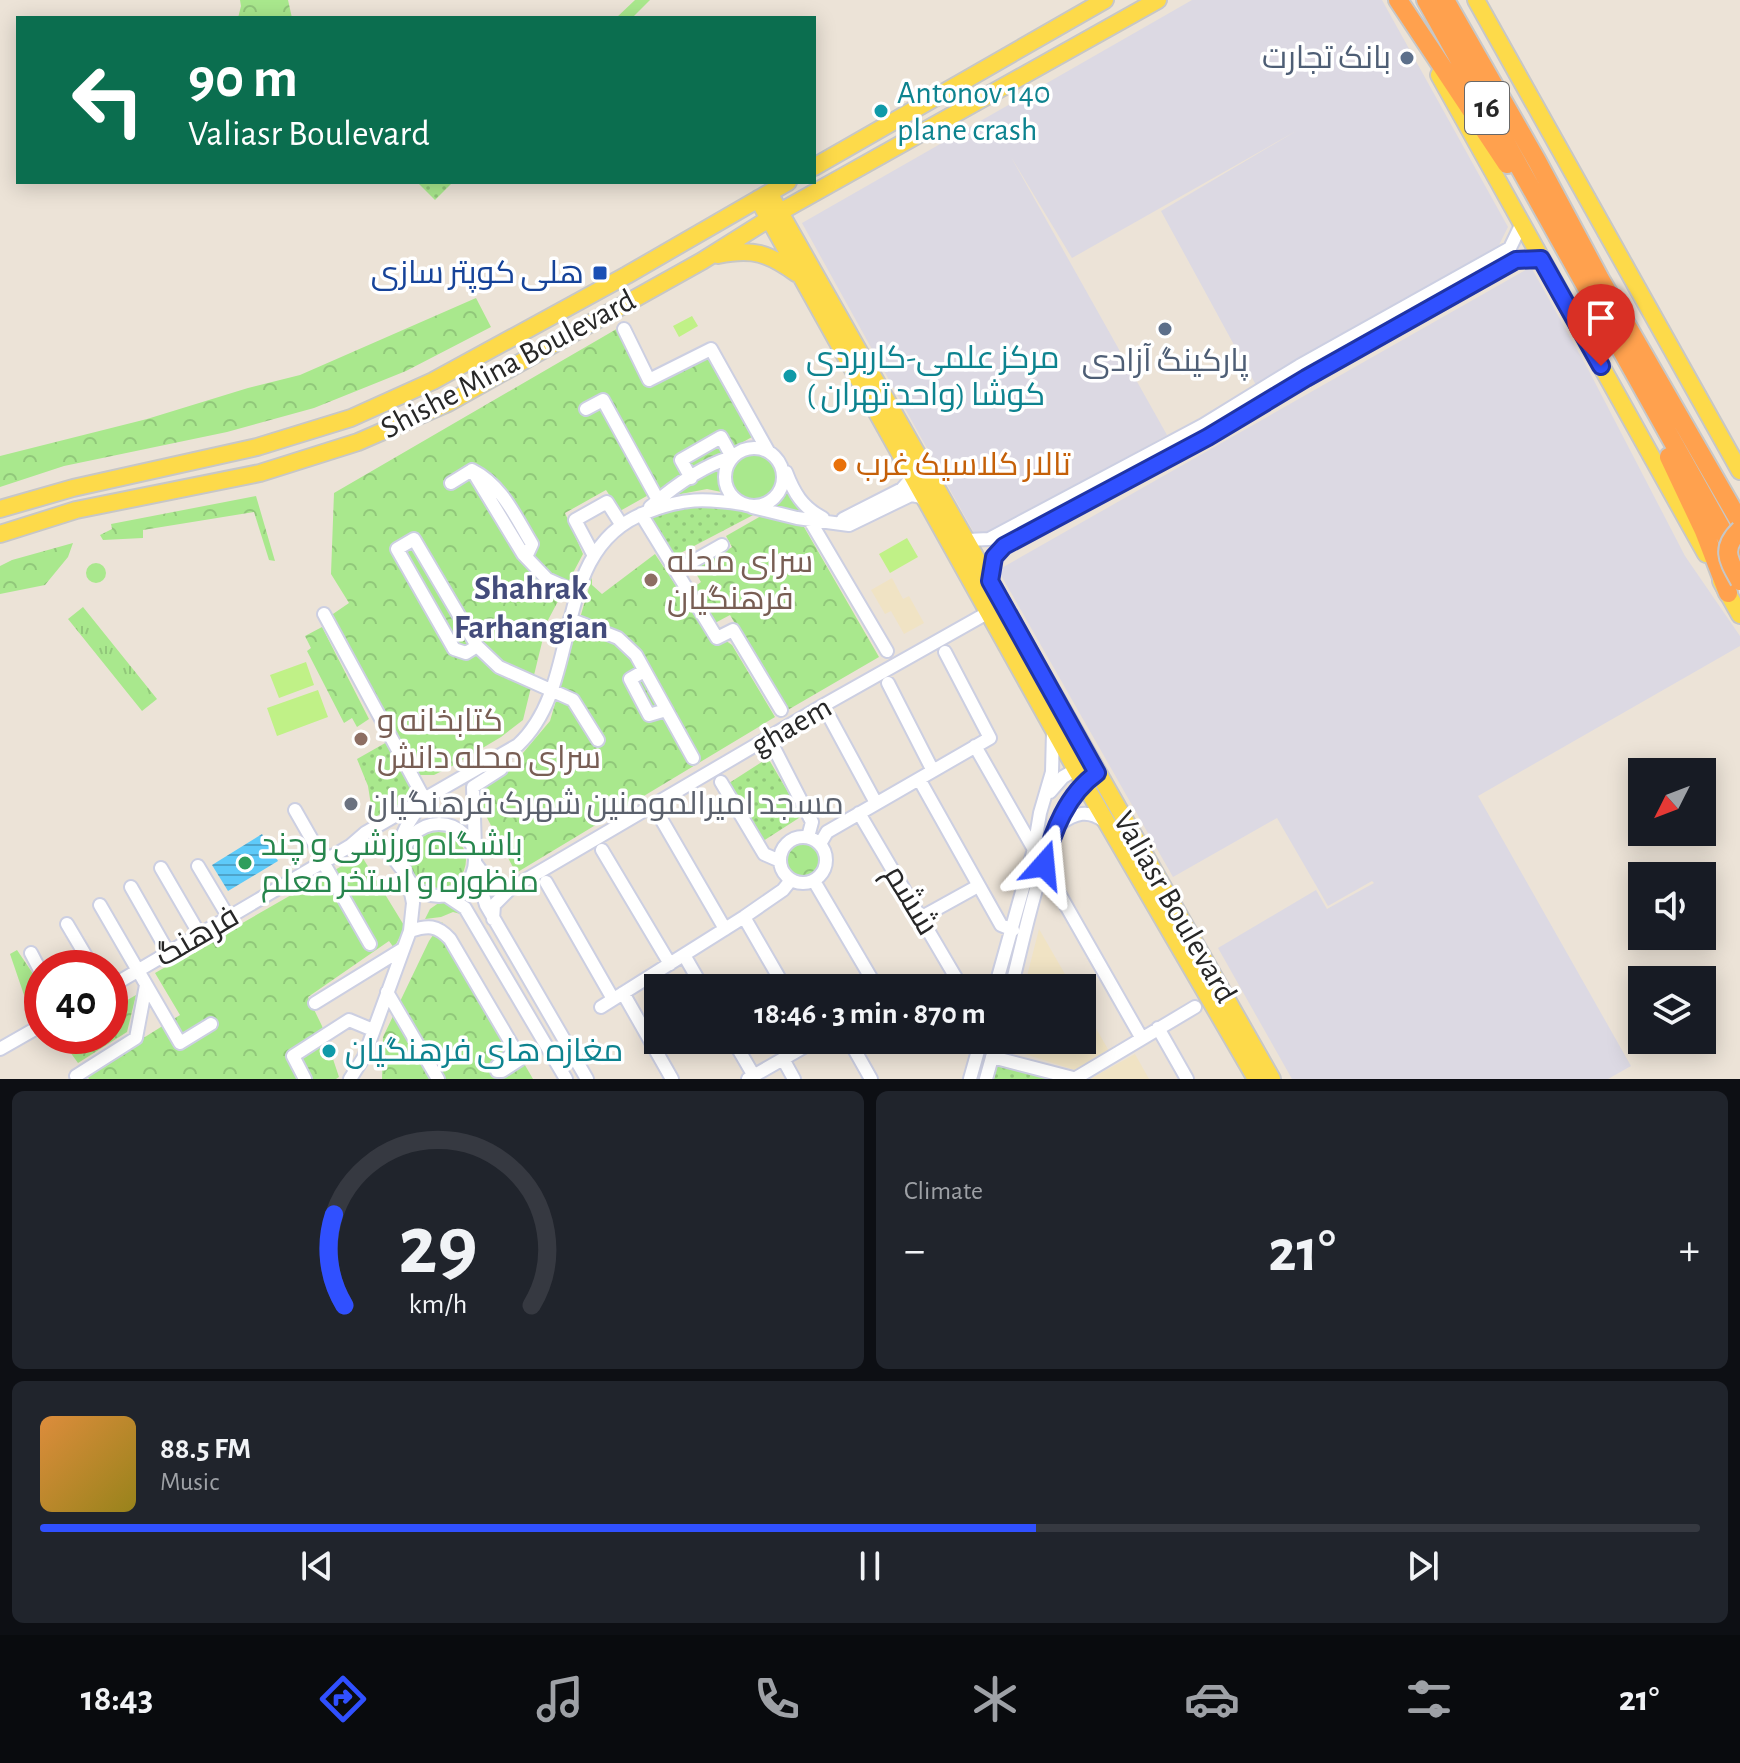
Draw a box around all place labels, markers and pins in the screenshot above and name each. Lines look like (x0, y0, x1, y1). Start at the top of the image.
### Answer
place label: بانک تجارت (1262, 42, 1391, 75)
marker: بانک تجارت (1398, 49, 1416, 67)
place label: Antonov 140 plane crash (897, 77, 1051, 146)
marker: Antonov 140 plane crash (872, 102, 890, 120)
place label: هلی کوپتر سازی (371, 257, 584, 293)
marker: هلی کوپتر سازی (591, 264, 609, 282)
pin (1567, 284, 1635, 366)
marker: پارکینگ آزادی (1156, 320, 1174, 338)
place label: مرکز علمی-کاربردی کوشا (واحد تهران ) (806, 342, 1060, 413)
place label: پارکینگ آزادی (1082, 343, 1249, 381)
marker: مرکز علمی-کاربردی کوشا (واحد تهران ) (781, 367, 799, 385)
place label: تالار کلاسیک غرب (856, 449, 1071, 482)
marker: تالار کلاسیک غرب (831, 456, 849, 474)
place label: سرای محله فرهنگیان (667, 546, 813, 617)
marker: سرای محله فرهنگیان (642, 571, 660, 589)
place label: کتابخانه و سرای محله دانش (377, 705, 601, 776)
marker: کتابخانه و سرای محله دانش (352, 730, 370, 748)
place label: مسجد امیرالمومنین شهرک فرهنگیان (367, 788, 844, 822)
marker: مسجد امیرالمومنین شهرک فرهنگیان (342, 795, 360, 813)
place label: باشگاه ورزشی و چند منظوره و استخر معلم (261, 829, 539, 903)
marker: باشگاه ورزشی و چند منظوره و استخر معلم (236, 854, 254, 872)
place label: مغازه های فرهنگیان (345, 1035, 623, 1069)
marker: مغازه های فرهنگیان (320, 1042, 338, 1060)

